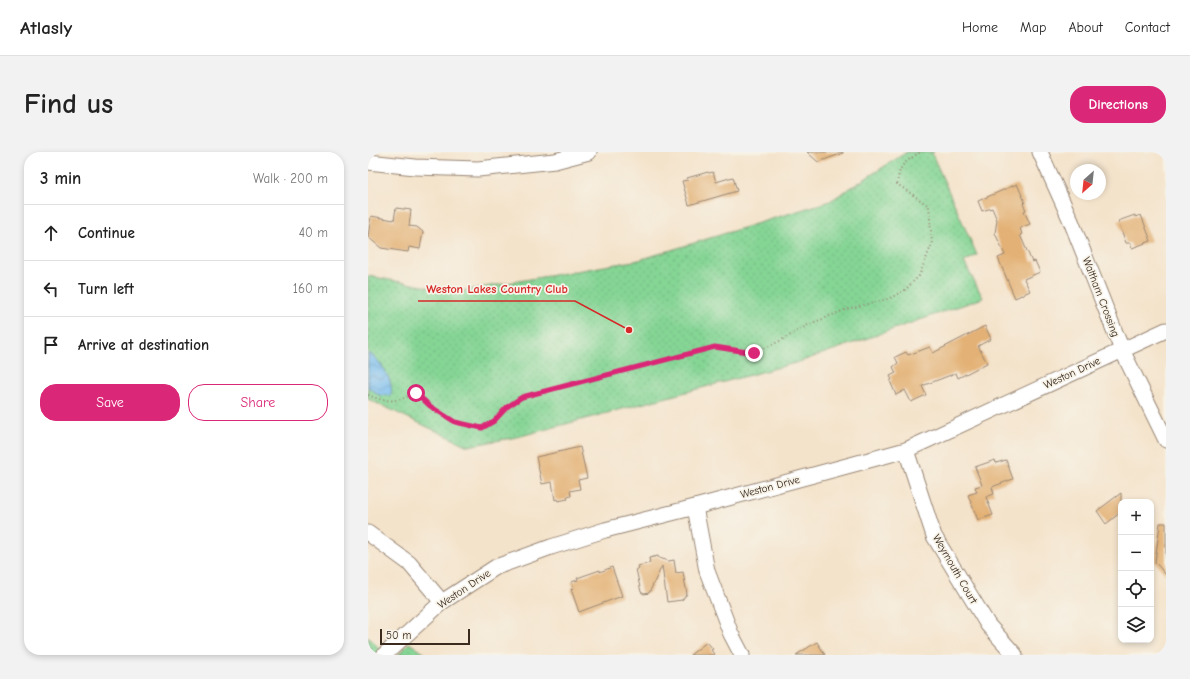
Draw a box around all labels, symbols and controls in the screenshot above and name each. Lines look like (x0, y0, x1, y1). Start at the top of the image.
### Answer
text: Atlasly (20, 17, 72, 39)
text: Home (962, 19, 998, 36)
text: Map (1020, 19, 1046, 36)
text: About (1068, 19, 1103, 36)
text: Contact (1125, 19, 1170, 36)
button: Directions (1070, 86, 1166, 123)
text: Find us (24, 88, 113, 120)
north arrow (1070, 164, 1106, 200)
text: 3 min (40, 169, 81, 188)
text: Walk · 200 m (253, 171, 328, 186)
icon: ahead (40, 222, 62, 244)
text: Continue (78, 224, 135, 242)
text: 40 m (299, 225, 328, 240)
street label: Waltham Crossing (1080, 255, 1122, 339)
callout: Weston Lakes Country Club (418, 277, 575, 301)
icon: left (40, 278, 62, 300)
text: Turn left (78, 280, 134, 298)
text: 160 m (293, 281, 328, 296)
text: Weston Lakes Country Club (426, 282, 568, 296)
icon: arrive (40, 334, 62, 356)
text: Arrive at destination (78, 336, 209, 354)
route end (745, 344, 763, 362)
street label: Weston Drive (1042, 354, 1103, 392)
button: Save (40, 384, 180, 421)
button: Share (188, 384, 328, 421)
route start (407, 384, 425, 402)
street label: Weston Drive (739, 473, 802, 501)
map controls (1118, 499, 1154, 643)
button: + (1118, 499, 1154, 535)
street label: Weymouth Court (930, 532, 981, 607)
button: − (1118, 535, 1154, 571)
street label: Weston Drive (435, 566, 493, 611)
button: locate (1118, 571, 1154, 607)
button: layers (1118, 607, 1154, 643)
scale bar (380, 627, 470, 646)
text: 50 m (386, 629, 411, 642)

